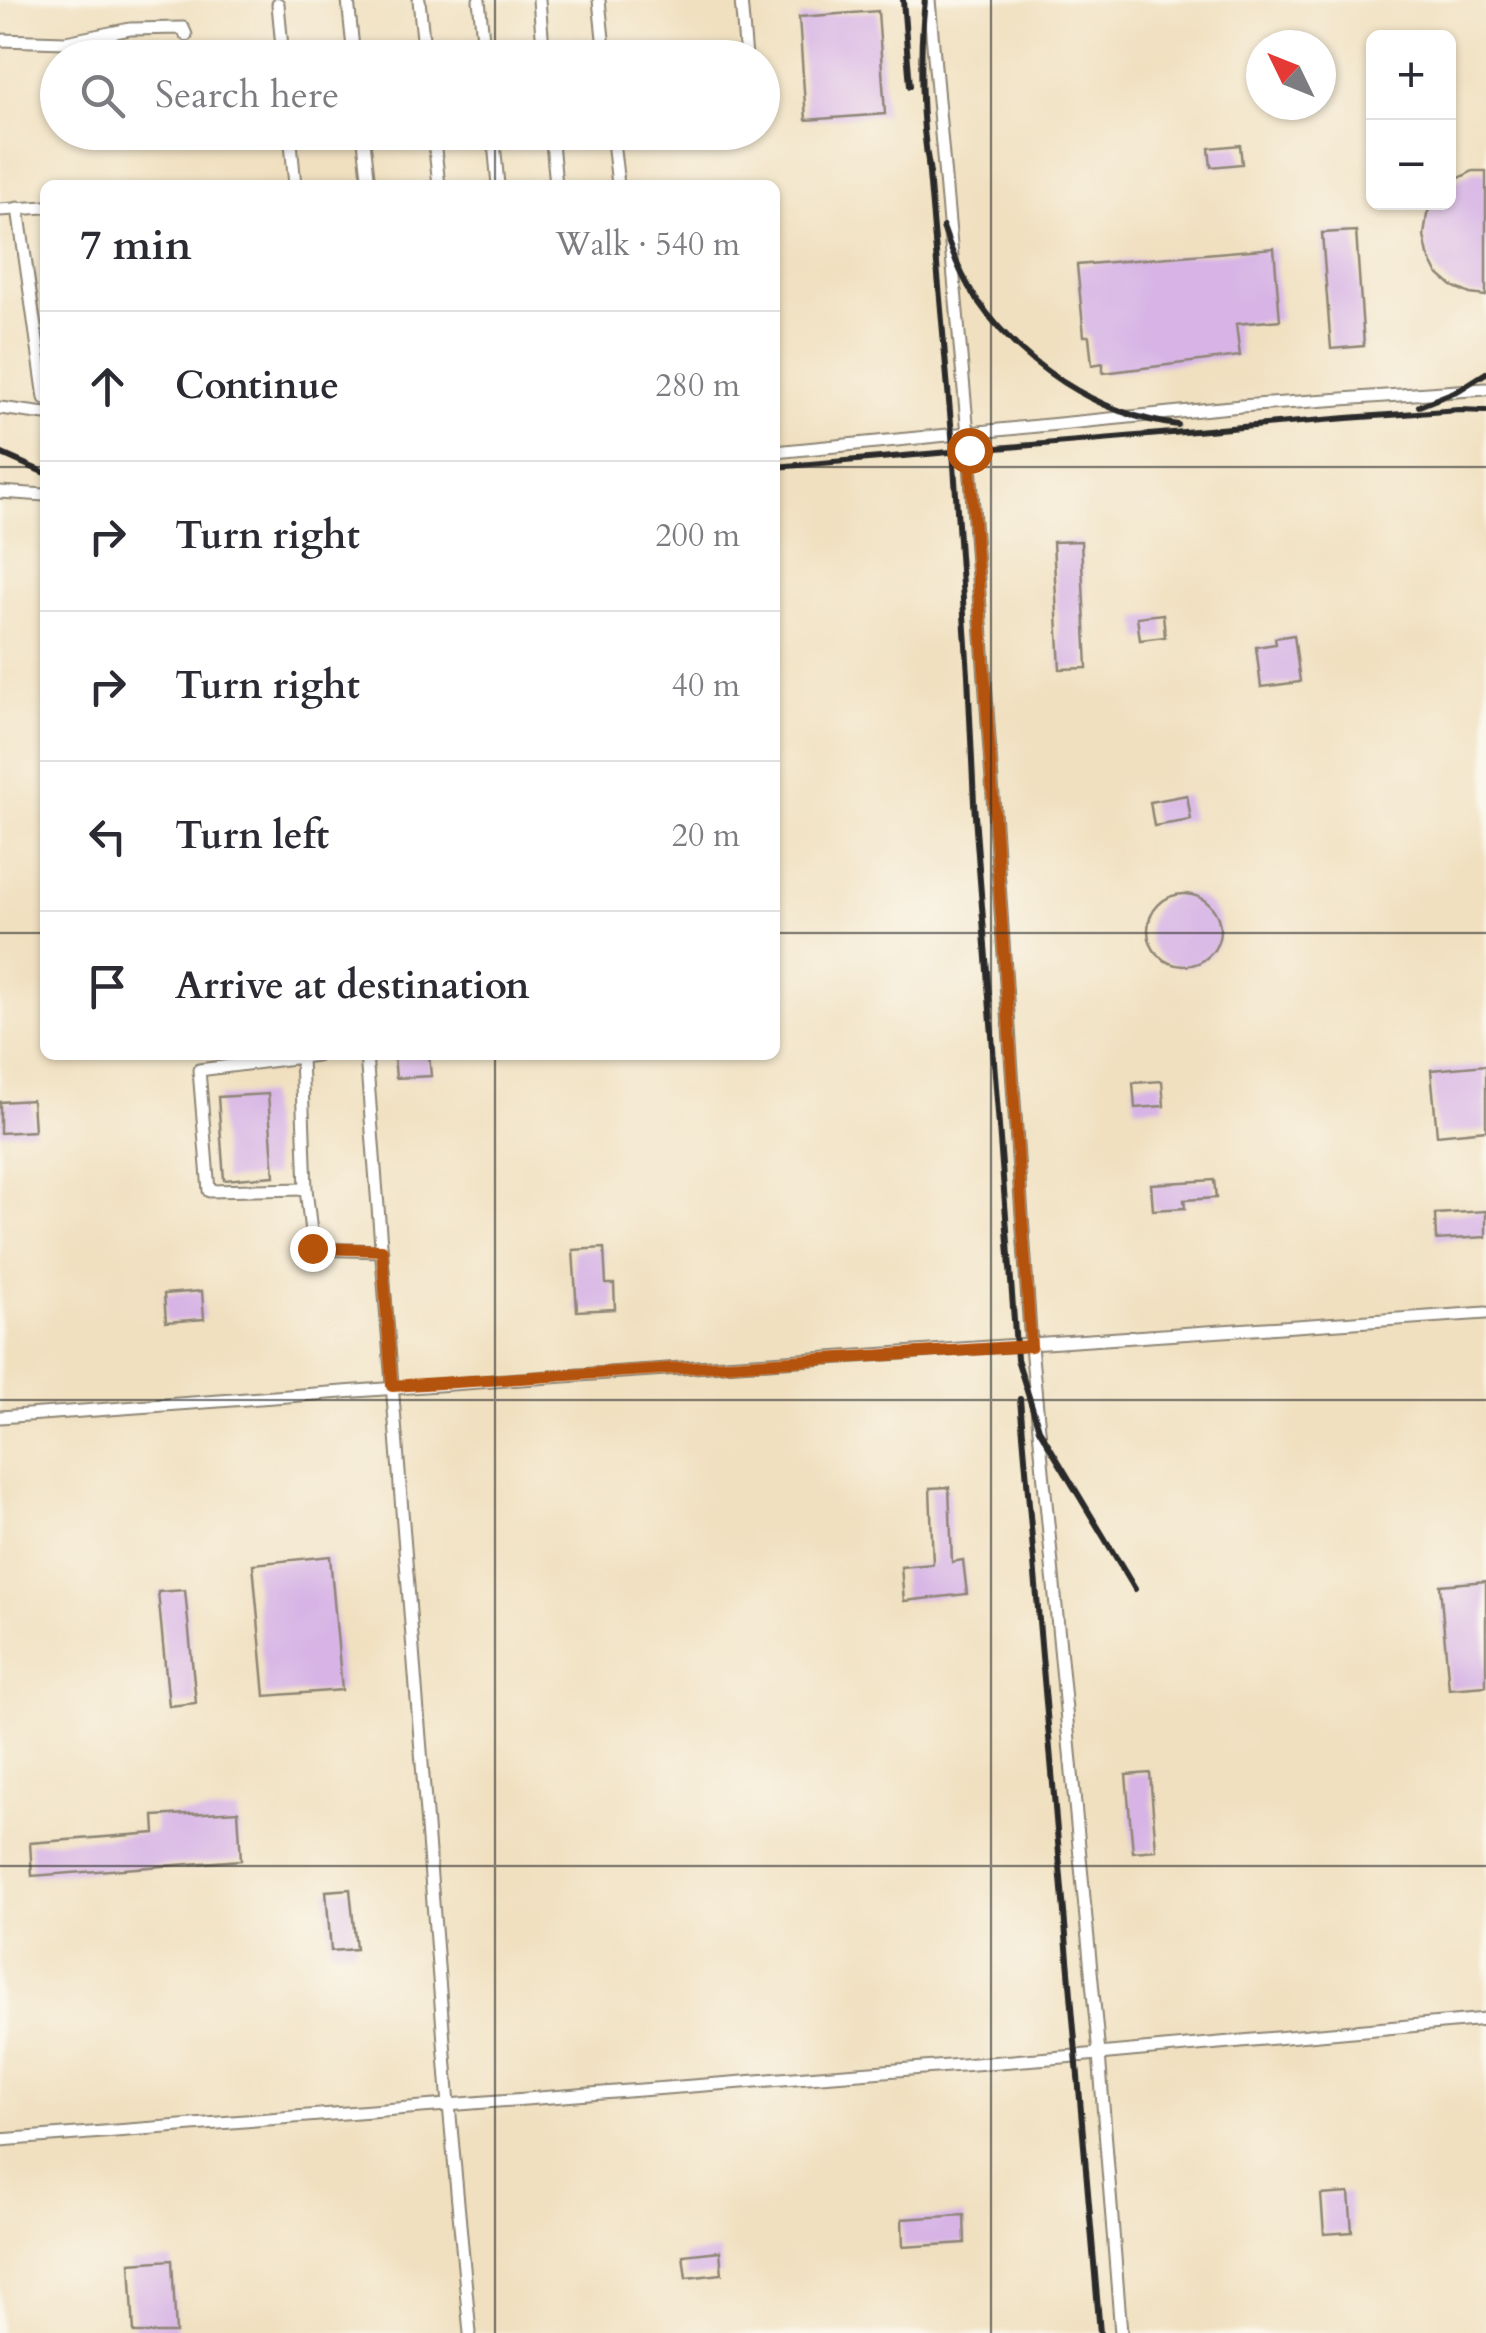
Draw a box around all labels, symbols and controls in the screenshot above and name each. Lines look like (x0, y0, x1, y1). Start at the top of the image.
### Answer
north arrow (1246, 30, 1336, 120)
map controls (1366, 30, 1456, 210)
button: + (1366, 30, 1456, 120)
search box (40, 40, 780, 150)
icon: search (75, 68, 130, 123)
text: Search here (155, 69, 339, 121)
button: − (1366, 120, 1456, 210)
text: 7 min (80, 217, 192, 274)
text: Walk · 540 m (555, 223, 740, 267)
icon: ahead (80, 359, 135, 414)
text: Continue (175, 360, 339, 412)
text: 280 m (655, 364, 740, 408)
route start (947, 428, 993, 474)
icon: right (80, 509, 135, 564)
text: Turn right (175, 510, 360, 562)
text: 200 m (655, 514, 740, 558)
icon: right (80, 659, 135, 714)
text: Turn right (175, 660, 360, 712)
text: 40 m (672, 664, 740, 708)
icon: left (80, 809, 135, 864)
text: Turn left (175, 810, 329, 862)
text: 20 m (672, 814, 740, 858)
icon: arrive (80, 959, 135, 1014)
text: Arrive at destination (175, 960, 530, 1012)
route end (290, 1226, 336, 1272)

